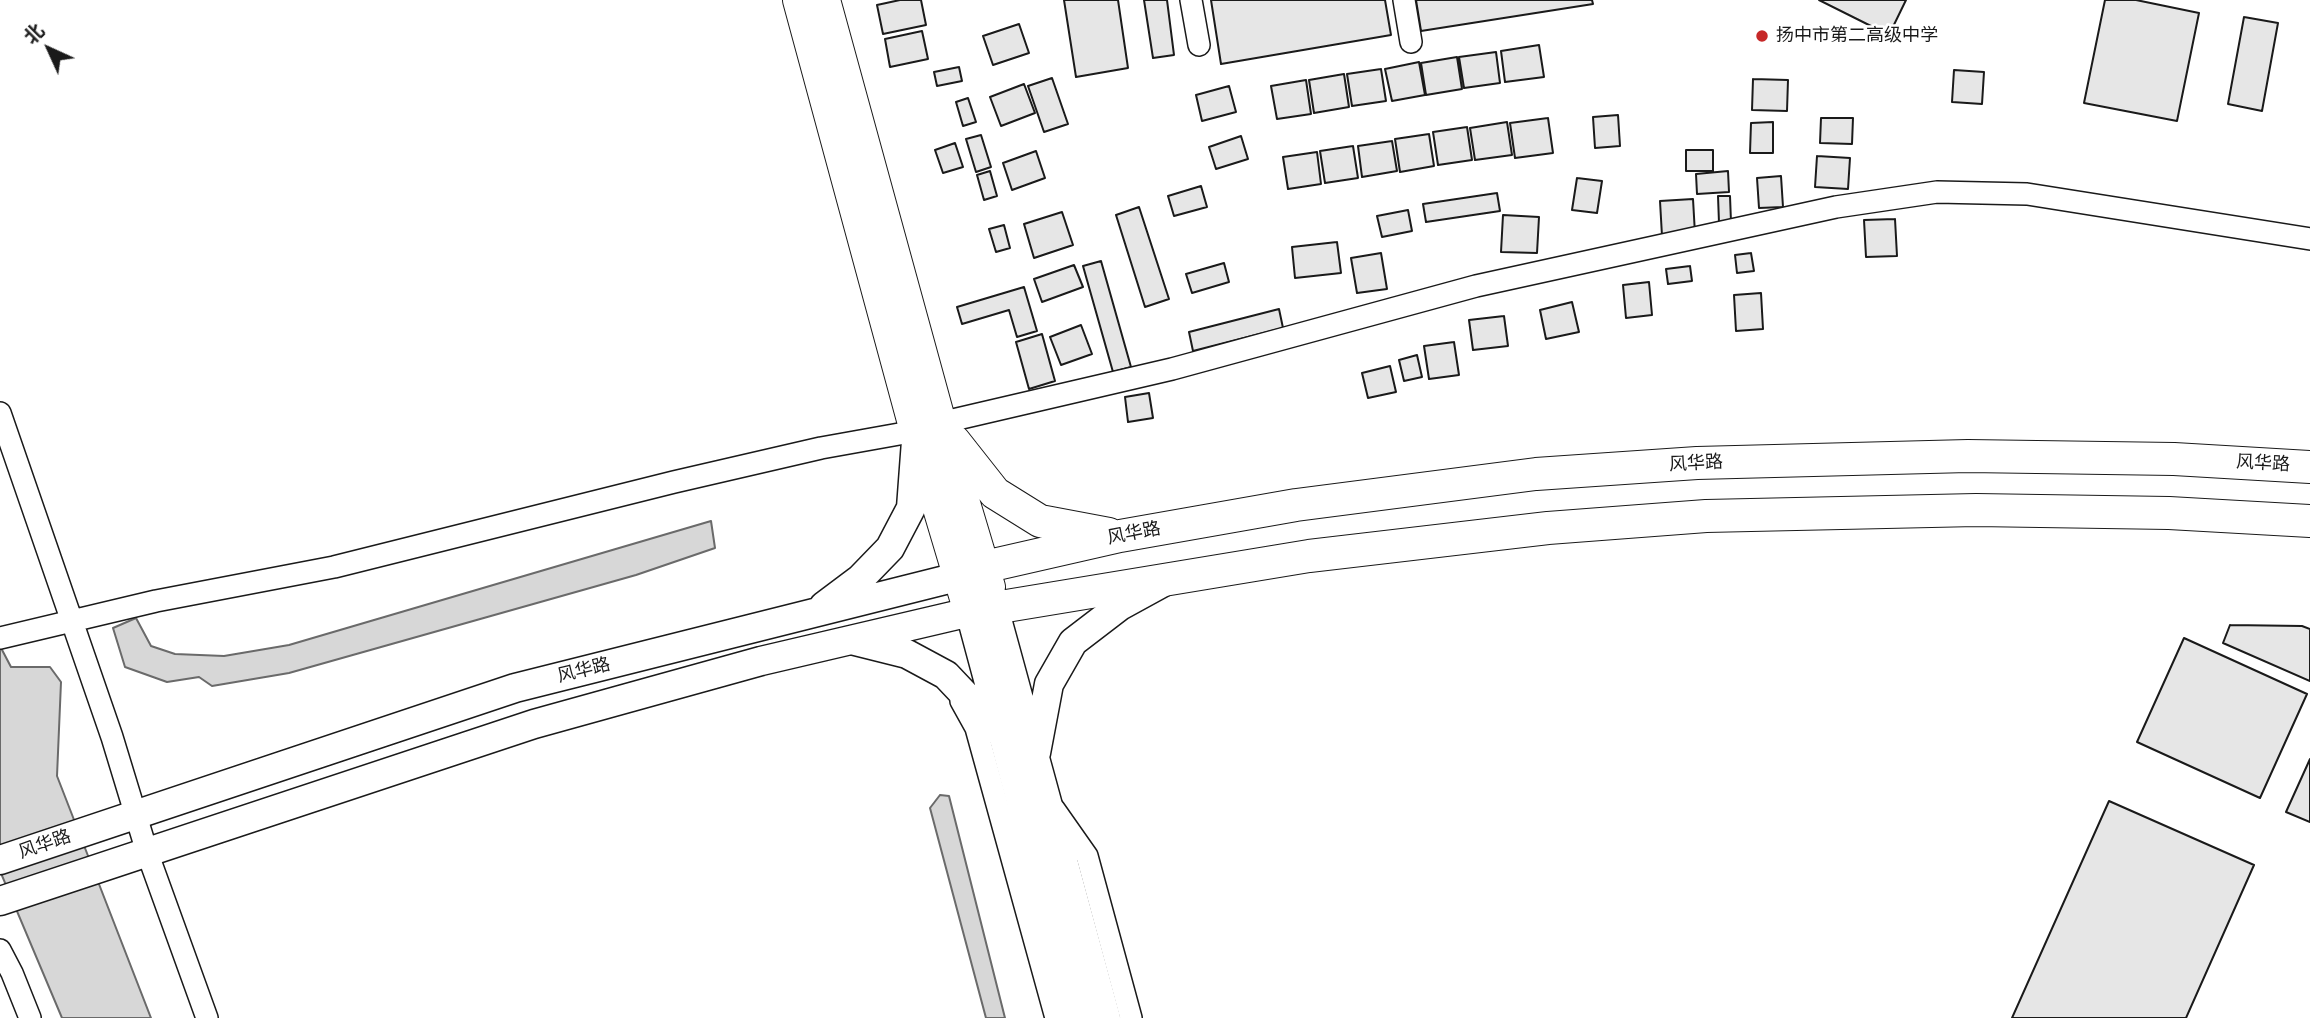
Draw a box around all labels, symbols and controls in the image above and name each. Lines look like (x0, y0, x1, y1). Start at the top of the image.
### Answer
north arrow (14, 14, 84, 84)
text: 北 (18, 18, 49, 49)
place label: 扬中市第二高级中学 (1776, 25, 1938, 47)
marker: 扬中市第二高级中学 (1754, 28, 1770, 44)
street label: 风华路 (1668, 452, 1724, 476)
street label: 风华路 (2235, 452, 2291, 476)
street label: 风华路 (1105, 518, 1163, 550)
street label: 风华路 (555, 654, 613, 688)
street label: 风华路 (16, 826, 74, 864)

